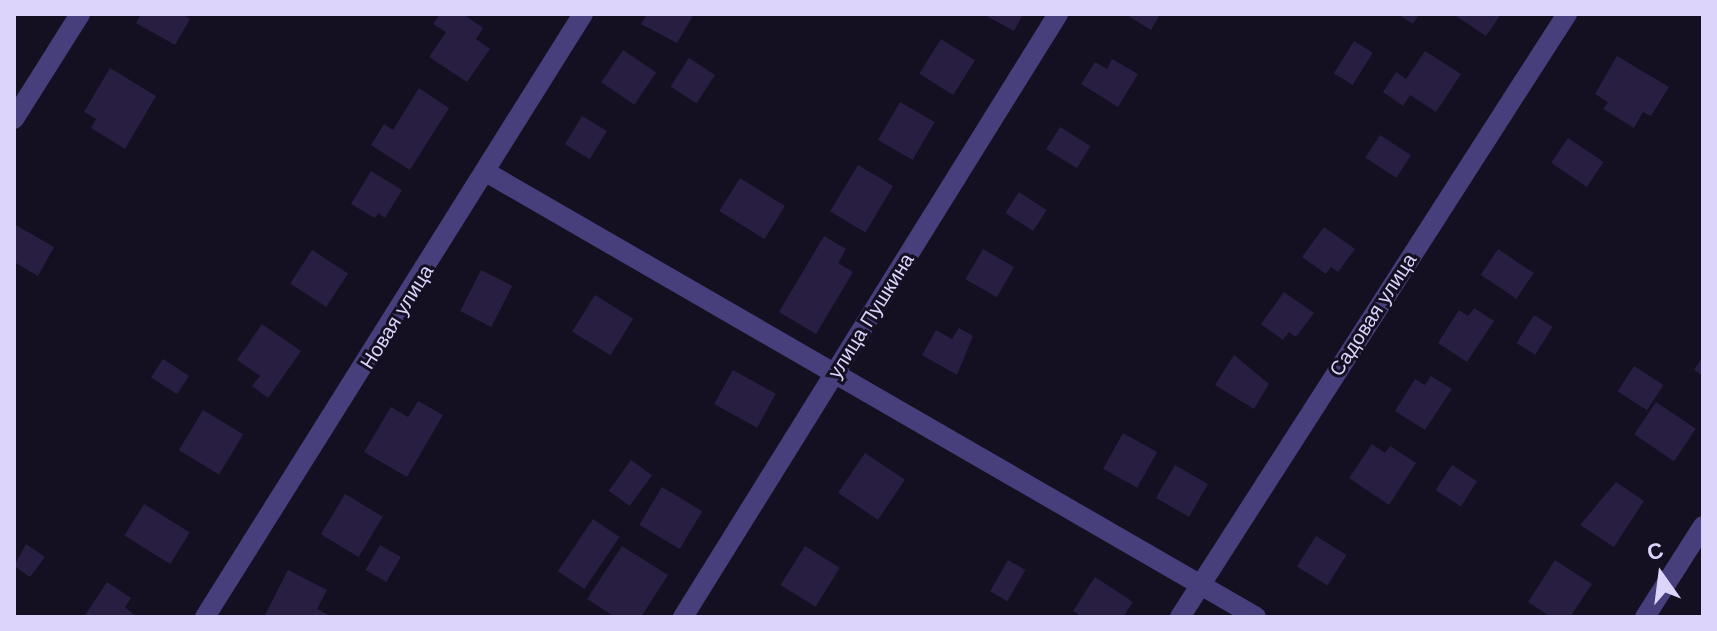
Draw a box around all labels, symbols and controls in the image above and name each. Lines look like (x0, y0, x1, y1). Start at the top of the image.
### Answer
street label: улица Пушкина (823, 249, 919, 383)
street label: Садовая улица (1324, 249, 1422, 381)
street label: Новая улица (355, 260, 439, 374)
north arrow (1621, 535, 1701, 615)
text: С (1644, 537, 1666, 565)

